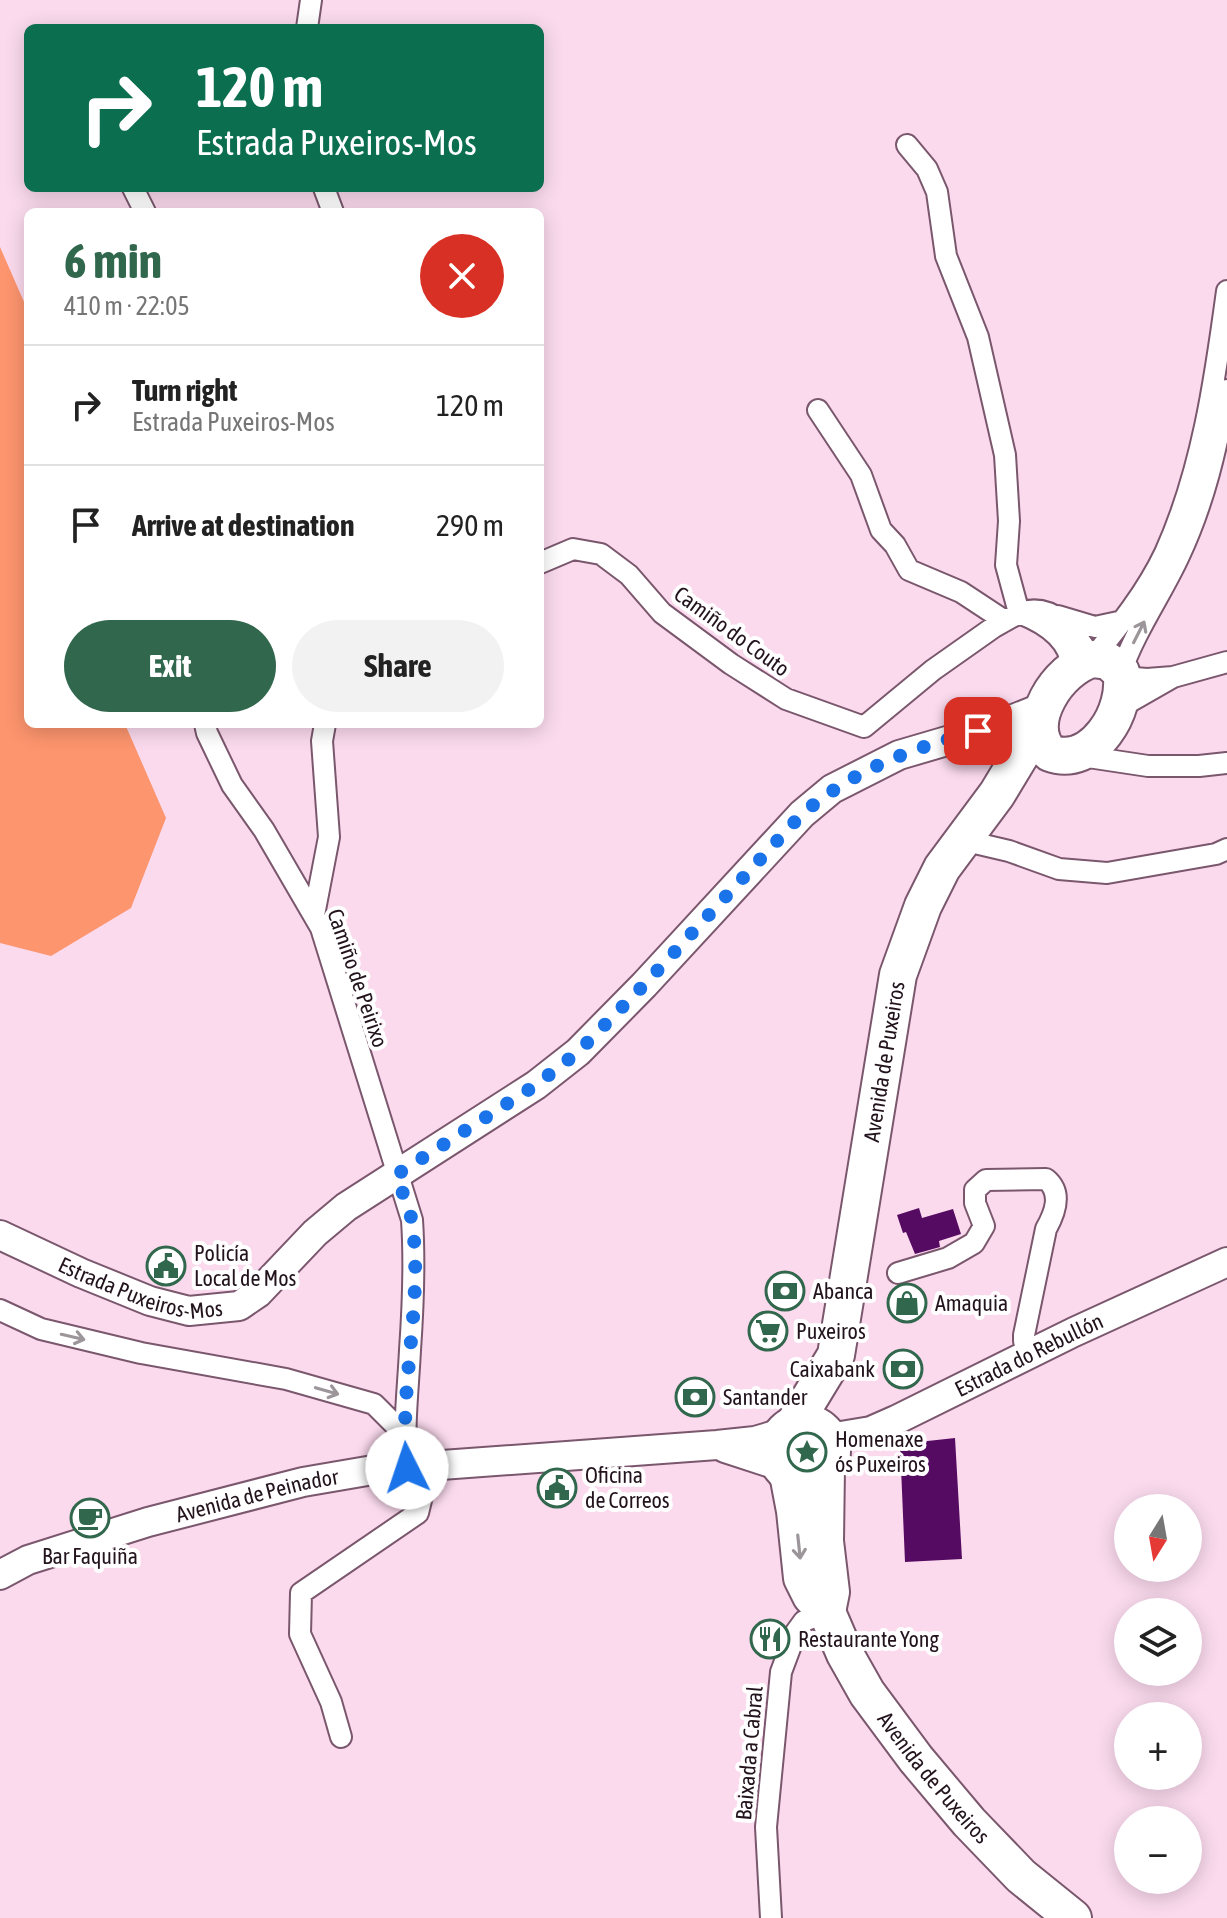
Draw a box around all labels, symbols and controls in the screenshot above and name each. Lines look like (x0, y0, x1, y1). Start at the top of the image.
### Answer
text: 120 m (196, 55, 323, 119)
icon: right (64, 56, 168, 160)
text: Estrada Puxeiros-Mos (196, 121, 477, 163)
text: 6 min (64, 233, 162, 288)
button: close (420, 234, 504, 318)
text: 410 m · 22:05 (64, 291, 190, 321)
text: Turn right (132, 373, 238, 407)
icon: right (64, 383, 108, 427)
text: 120 m (436, 388, 504, 422)
text: Estrada Puxeiros-Mos (132, 407, 335, 437)
icon: arrive (64, 503, 108, 547)
text: Arrive at destination (132, 508, 354, 542)
text: 290 m (436, 508, 504, 542)
street label: Camiño do Couto (669, 580, 795, 682)
button: Exit (64, 620, 276, 712)
button: Share (292, 620, 504, 712)
one-way arrow (1131, 620, 1147, 644)
pin (944, 697, 1012, 765)
icon: arrive (956, 709, 1000, 753)
street label: Camiño de Peirixo (322, 905, 394, 1051)
street label: Avenida de Puxeiros (858, 979, 910, 1144)
place label: Policía Local de Mos (194, 1240, 297, 1291)
public building icon: Policía Local de Mos (145, 1245, 187, 1287)
street label: Estrada Puxeiros-Mos (54, 1251, 224, 1324)
bank icon: Abanca (764, 1270, 806, 1312)
place label: Abanca (813, 1278, 873, 1304)
shop icon: Amaquia (886, 1282, 928, 1324)
place label: Amaquia (935, 1290, 1008, 1316)
street label: Estrada do Rebullón (950, 1308, 1107, 1402)
supermarket icon: Puxeiros (747, 1310, 789, 1352)
place label: Puxeiros (796, 1318, 866, 1344)
one-way arrow (60, 1330, 85, 1345)
bank icon: Caixabank (882, 1348, 924, 1390)
place label: Caixabank (790, 1356, 875, 1382)
bank icon: Santander (674, 1376, 716, 1418)
one-way arrow (314, 1384, 340, 1399)
place label: Santander (723, 1384, 808, 1410)
position arrow (365, 1426, 449, 1510)
place label: Homenaxe ós Puxeiros (835, 1426, 926, 1477)
place icon: Homenaxe ós Puxeiros (786, 1431, 828, 1473)
place label: Oficina de Correos (585, 1462, 670, 1513)
street label: Avenida de Peinador (173, 1463, 341, 1527)
public building icon: Oficina de Correos (536, 1467, 578, 1509)
north arrow (1114, 1494, 1202, 1582)
map controls (1114, 1494, 1202, 1894)
cafe icon: Bar Faquiña (69, 1497, 111, 1539)
one-way arrow (792, 1533, 807, 1560)
place label: Bar Faquiña (42, 1543, 138, 1569)
button: layers (1114, 1598, 1202, 1686)
restaurant icon: Restaurante Yong (749, 1618, 791, 1660)
place label: Restaurante Yong (798, 1626, 939, 1652)
street label: Baixada a Cabral (730, 1685, 768, 1821)
button: + (1114, 1702, 1202, 1790)
street label: Avenida de Puxeiros (872, 1707, 995, 1849)
button: − (1114, 1806, 1202, 1894)

